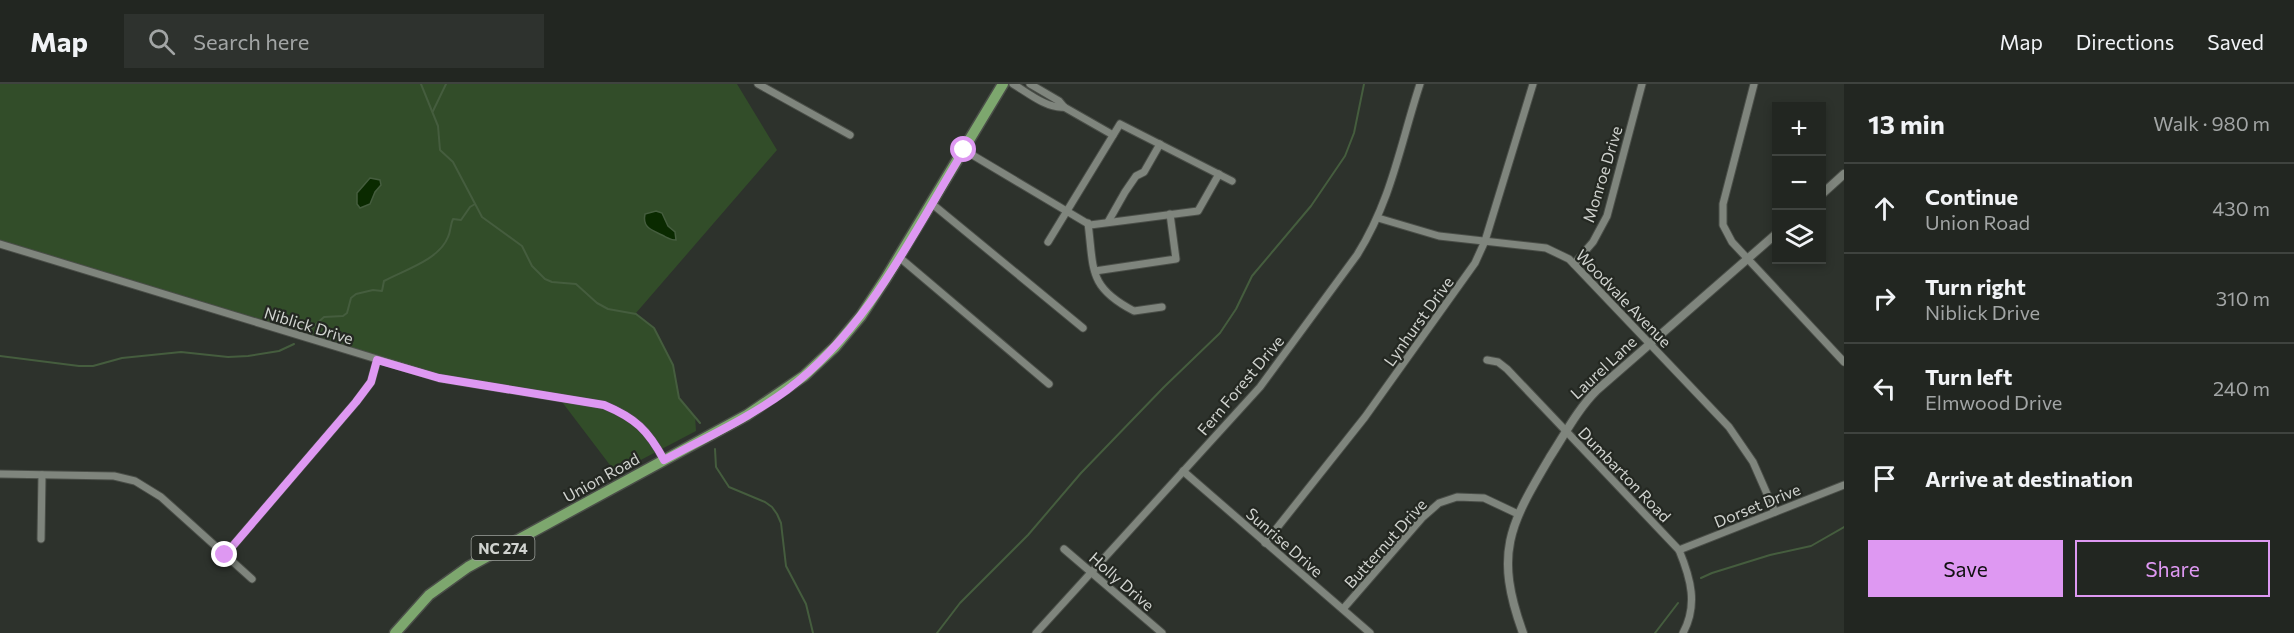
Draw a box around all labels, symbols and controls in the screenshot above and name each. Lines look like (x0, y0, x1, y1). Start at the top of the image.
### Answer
search box (124, 14, 544, 68)
text: Map (30, 24, 88, 58)
icon: search (145, 25, 178, 58)
text: Search here (193, 28, 309, 55)
text: Map (2000, 29, 2043, 54)
text: Directions (2076, 29, 2174, 54)
text: Saved (2207, 29, 2264, 54)
map controls (1772, 102, 1826, 264)
button: + (1772, 102, 1826, 156)
text: 13 min (1868, 108, 1945, 139)
text: Walk · 980 m (2153, 111, 2270, 135)
street label: Monroe Drive (1578, 123, 1626, 225)
route start (950, 136, 976, 162)
button: − (1772, 156, 1826, 210)
text: Continue (1925, 183, 2018, 210)
icon: ahead (1868, 192, 1901, 225)
text: 430 m (2212, 196, 2270, 220)
button: layers (1772, 210, 1826, 264)
text: Union Road (1925, 210, 2030, 234)
street label: Woodvale Avenue (1572, 245, 1676, 351)
street label: Lynhurst Drive (1379, 273, 1457, 369)
text: Turn right (1925, 273, 2026, 300)
icon: right (1868, 282, 1901, 315)
text: 310 m (2216, 286, 2270, 310)
text: Niblick Drive (1925, 300, 2040, 324)
street label: Niblick Drive (262, 302, 356, 348)
street label: Fern Forest Drive (1193, 331, 1287, 439)
street label: Laurel Lane (1566, 332, 1640, 402)
text: Turn left (1925, 363, 2012, 390)
icon: left (1868, 372, 1901, 405)
text: 240 m (2213, 376, 2270, 400)
text: Elmwood Drive (1925, 390, 2062, 414)
street label: Dumbarton Road (1575, 423, 1675, 525)
street label: Union Road (560, 448, 642, 506)
icon: arrive (1868, 462, 1901, 495)
text: Arrive at destination (1925, 465, 2133, 492)
street label: Dorset Drive (1711, 479, 1803, 531)
street label: Butternut Drive (1340, 494, 1430, 592)
street label: Sunrise Drive (1243, 504, 1327, 580)
road number: NC 274 (472, 536, 534, 560)
button: Save (1868, 540, 2063, 597)
button: Share (2075, 540, 2270, 597)
route end (211, 541, 237, 567)
street label: Holly Drive (1086, 548, 1158, 614)

